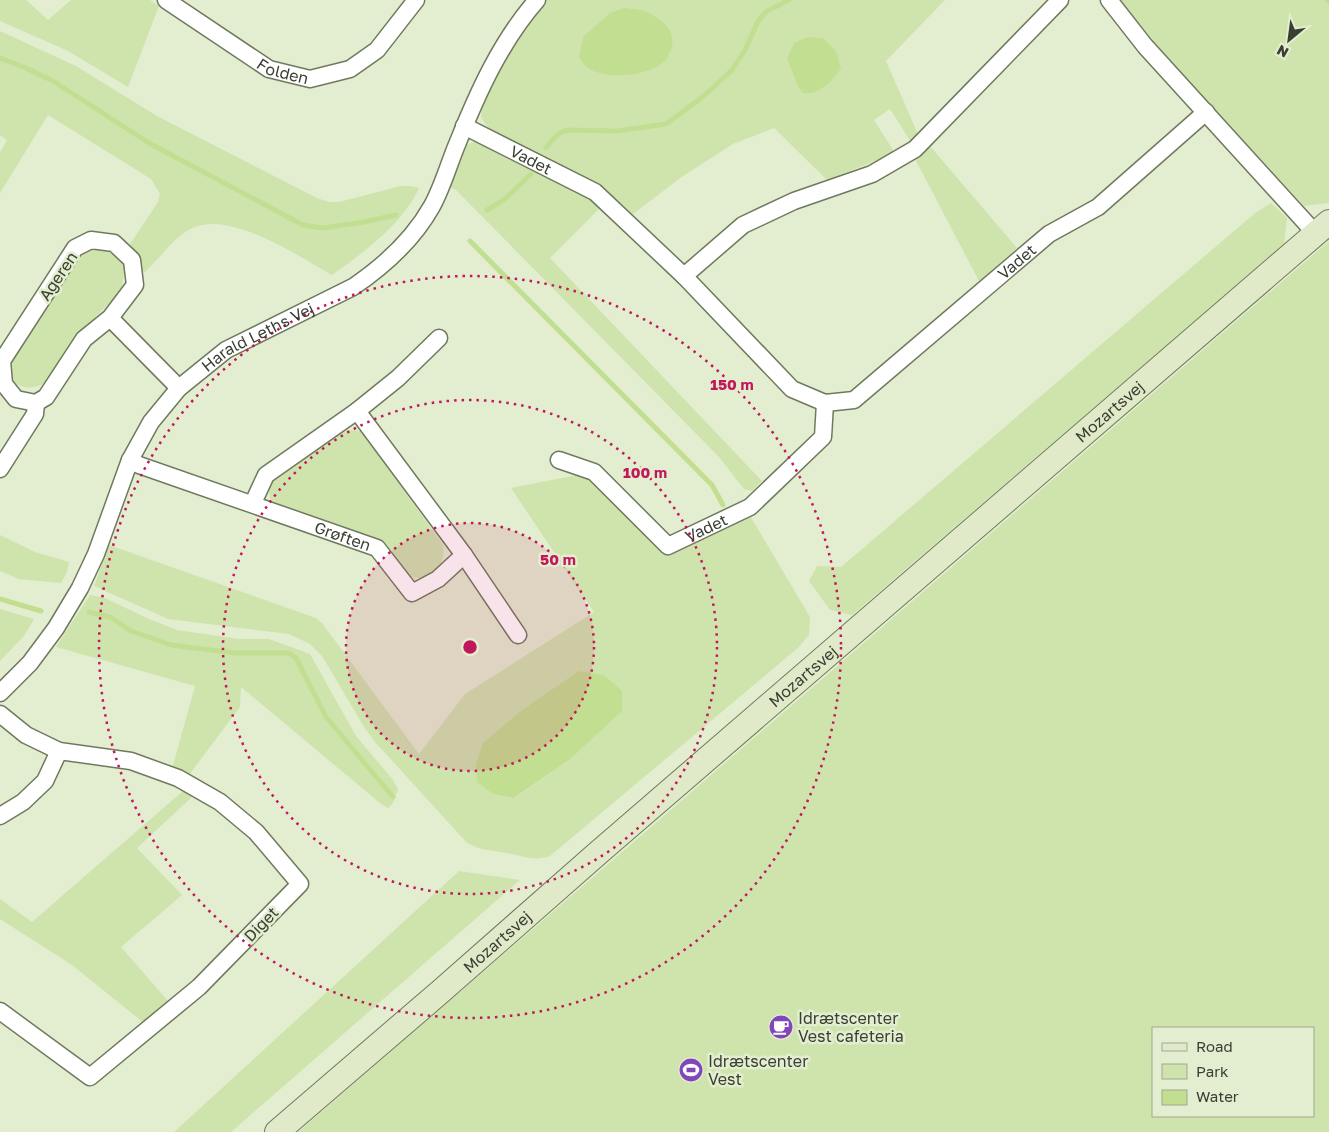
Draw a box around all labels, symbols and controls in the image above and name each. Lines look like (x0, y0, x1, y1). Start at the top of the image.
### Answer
north arrow (1264, 15, 1314, 65)
text: N (1274, 42, 1291, 62)
street label: Folden (253, 54, 311, 88)
street label: Vadet (507, 141, 555, 179)
street label: Vadet (993, 240, 1040, 284)
street label: Ageren (34, 248, 82, 304)
street label: Harald Leths Vej (197, 298, 317, 376)
text: 150 m (710, 375, 754, 393)
street label: Mozartsvej (1071, 376, 1148, 447)
text: 100 m (623, 463, 667, 481)
street label: Vadet (682, 509, 731, 546)
street label: Grøften (312, 517, 374, 555)
text: 50 m (540, 550, 576, 568)
centre of rings (461, 638, 479, 656)
street label: Mozartsvej (764, 641, 841, 711)
street label: Diget (240, 902, 282, 946)
street label: Mozartsvej (459, 906, 535, 977)
place label: Idrætscenter Vest cafeteria (798, 1008, 904, 1046)
cafe icon: Idrætscenter Vest cafeteria (768, 1014, 794, 1040)
legend (1152, 1027, 1314, 1117)
text: Road (1196, 1037, 1233, 1055)
place label: Idrætscenter Vest (708, 1051, 808, 1089)
sports icon: Idrætscenter Vest (678, 1057, 704, 1083)
text: Park (1196, 1062, 1229, 1080)
text: Water (1196, 1087, 1239, 1105)

